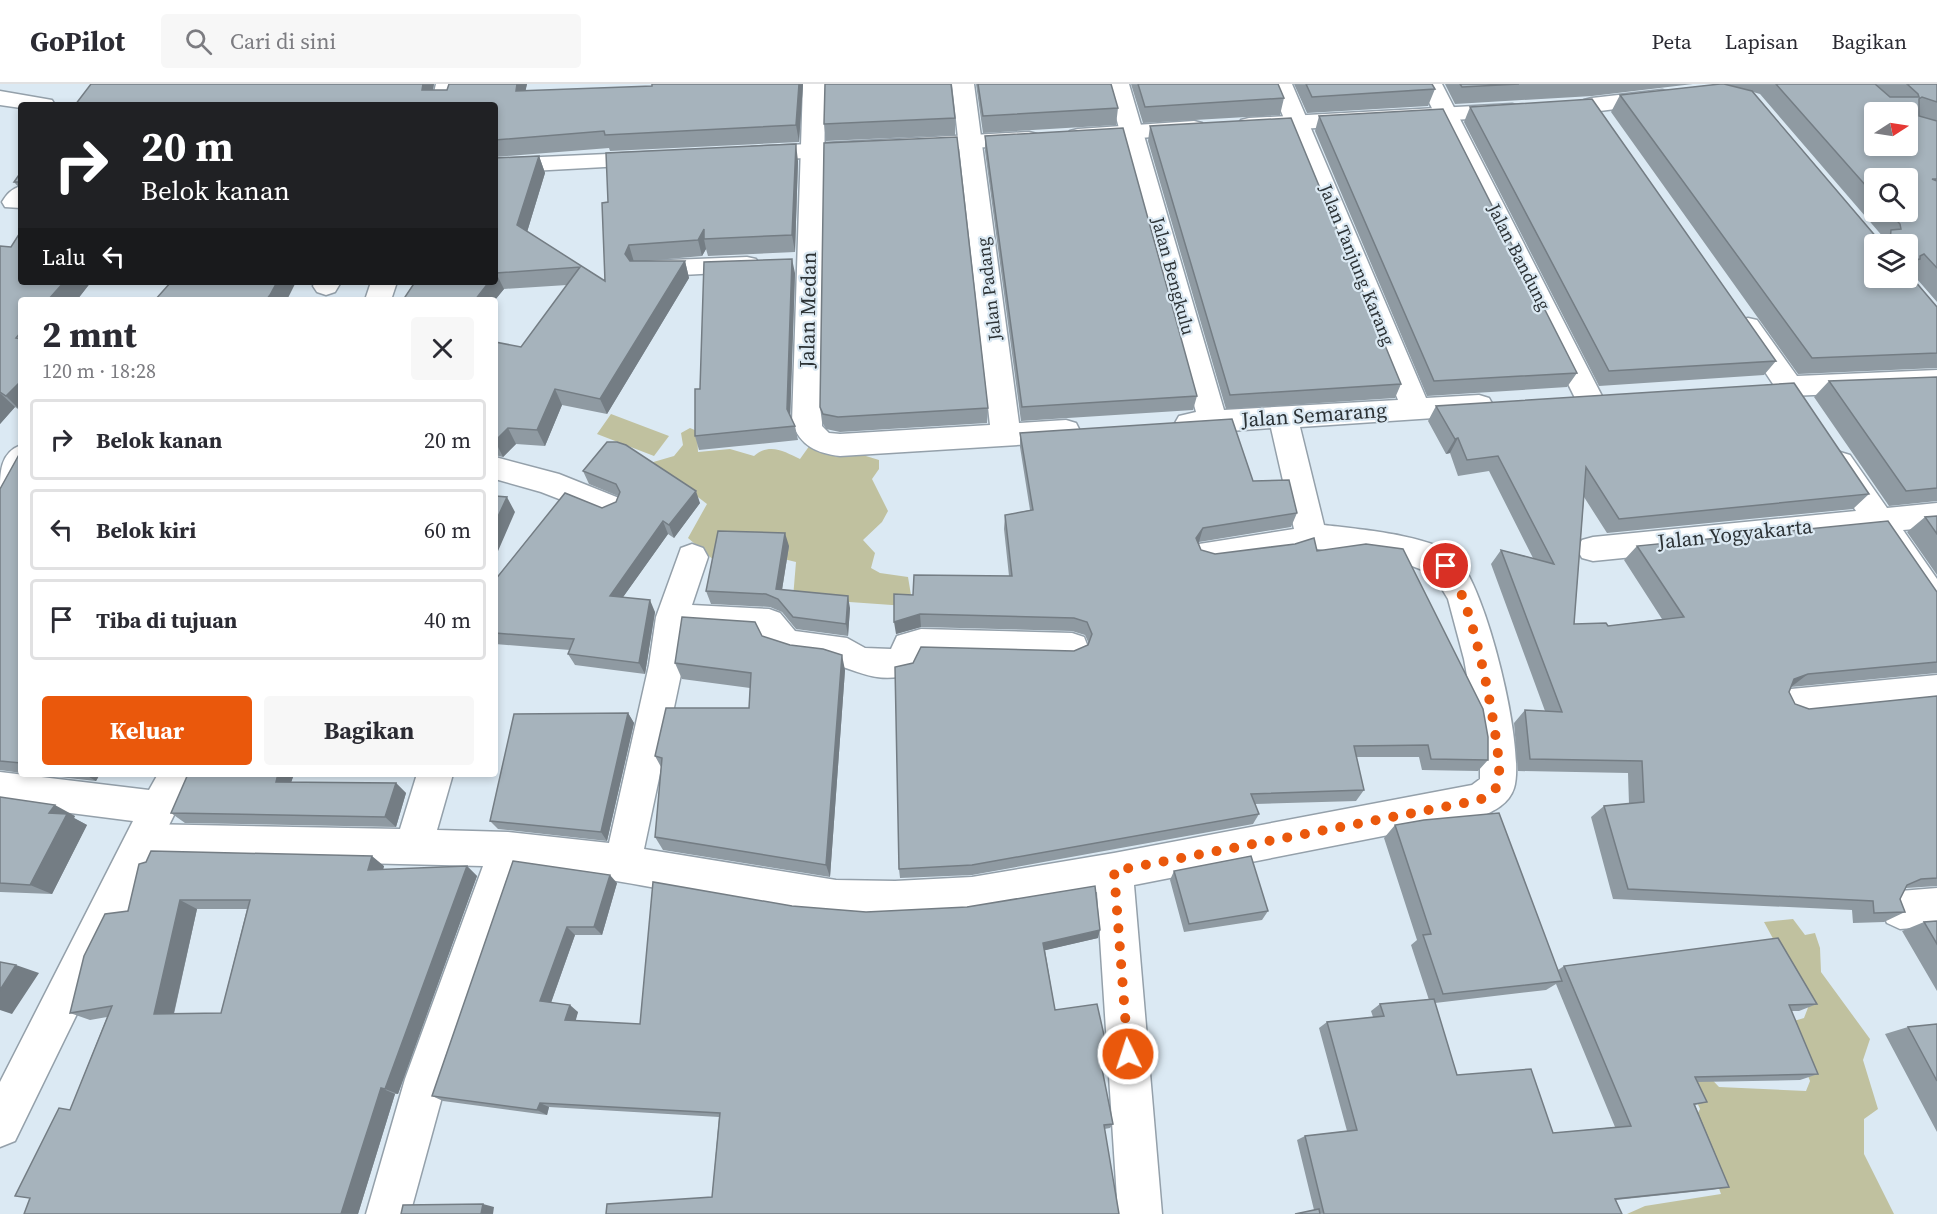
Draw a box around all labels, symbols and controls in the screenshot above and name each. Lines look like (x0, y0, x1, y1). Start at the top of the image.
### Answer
search box (161, 14, 581, 68)
text: GoPilot (30, 22, 125, 60)
icon: search (182, 25, 215, 58)
text: Cari di sini (230, 26, 336, 56)
text: Peta (1651, 27, 1692, 56)
text: Lapisan (1725, 27, 1798, 56)
text: Bagikan (1831, 27, 1907, 56)
north arrow (1864, 102, 1918, 156)
map controls (1864, 102, 1918, 288)
text: 20 m (141, 117, 234, 175)
icon: right (42, 126, 120, 204)
button: search (1864, 168, 1918, 222)
text: Belok kanan (141, 172, 290, 209)
street label: Jalan Tanjung Karang (1313, 179, 1401, 349)
street label: Jalan Bandung (1481, 198, 1557, 315)
street label: Jalan Bengkulu (1145, 213, 1201, 338)
button: layers (1864, 234, 1918, 288)
street label: Jalan Padang (970, 236, 1007, 343)
icon: left (97, 240, 130, 273)
text: Lalu (42, 242, 85, 272)
street label: Jalan Medan (792, 251, 823, 369)
text: 2 mnt (42, 310, 137, 359)
button: close (411, 317, 474, 380)
text: 120 m · 18:28 (42, 357, 156, 385)
street label: Jalan Semarang (1239, 395, 1388, 434)
icon: right (45, 423, 78, 456)
text: Belok kanan (96, 425, 222, 455)
text: 20 m (424, 425, 471, 455)
street label: Jalan Yogyakarta (1655, 511, 1814, 556)
icon: left (45, 513, 78, 546)
text: Belok kiri (96, 515, 196, 545)
text: 60 m (424, 515, 471, 545)
pin (1420, 540, 1471, 591)
icon: arrive (1429, 549, 1462, 582)
icon: arrive (45, 603, 78, 636)
text: Tiba di tujuan (96, 605, 237, 635)
text: 40 m (424, 605, 471, 635)
button: Keluar (42, 696, 252, 765)
button: Bagikan (264, 696, 474, 765)
position arrow (1096, 1022, 1160, 1086)

